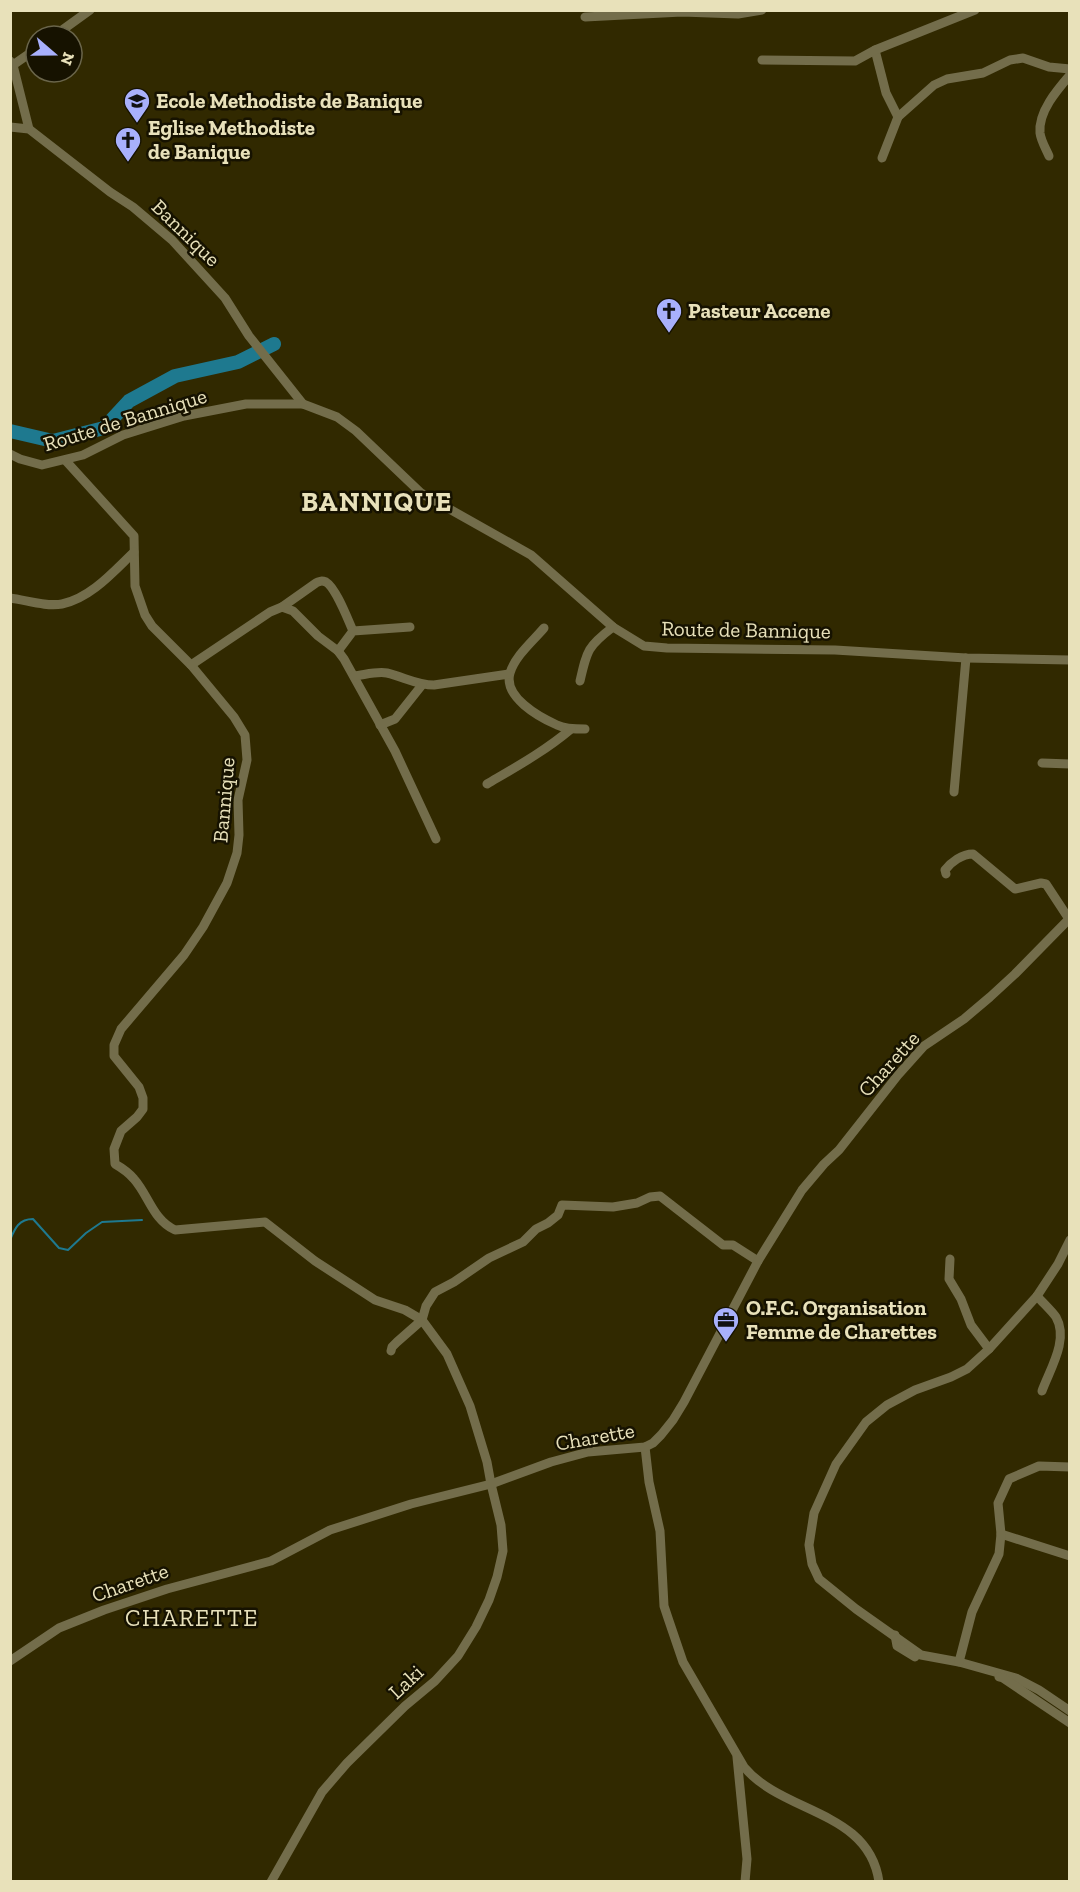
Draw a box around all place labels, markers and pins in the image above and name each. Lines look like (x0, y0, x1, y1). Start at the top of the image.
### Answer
school or university icon: Ecole Methodiste de Banique (122, 86, 152, 124)
place label: Ecole Methodiste de Banique (156, 88, 422, 113)
place label: Eglise Methodiste de Banique (148, 115, 315, 164)
church icon: Eglise Methodiste de Banique (113, 125, 143, 163)
church icon: Pasteur Accene (654, 296, 684, 334)
place label: Pasteur Accene (688, 298, 830, 323)
place label: O.F.C. Organisation Femme de Charettes (746, 1295, 937, 1344)
office icon: O.F.C. Organisation Femme de Charettes (711, 1305, 741, 1343)

